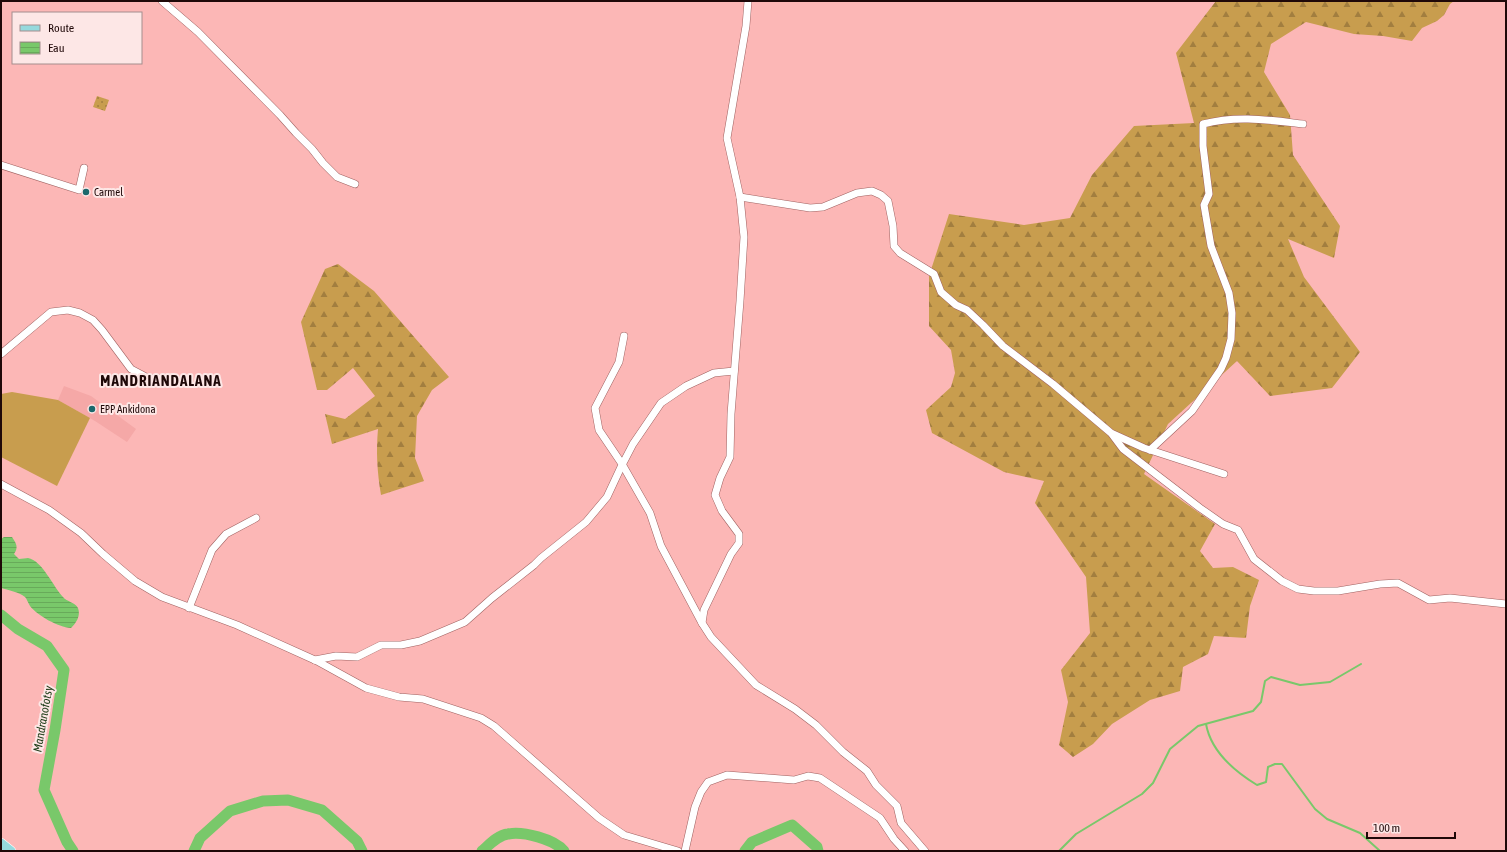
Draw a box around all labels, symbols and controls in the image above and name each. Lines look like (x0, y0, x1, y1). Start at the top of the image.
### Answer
legend (12, 12, 142, 64)
text: Route (48, 21, 74, 35)
text: Eau (48, 41, 65, 55)
place label: Carmel (94, 186, 123, 198)
marker: Carmel (81, 187, 91, 197)
district label: MANDRIANDALANA (100, 372, 222, 389)
place label: EPP Ankidona (100, 403, 156, 415)
marker: EPP Ankidona (87, 404, 97, 414)
water label: Mandranofotsy (30, 685, 56, 753)
scale bar (1367, 814, 1455, 840)
text: 100 m (1373, 821, 1400, 835)

